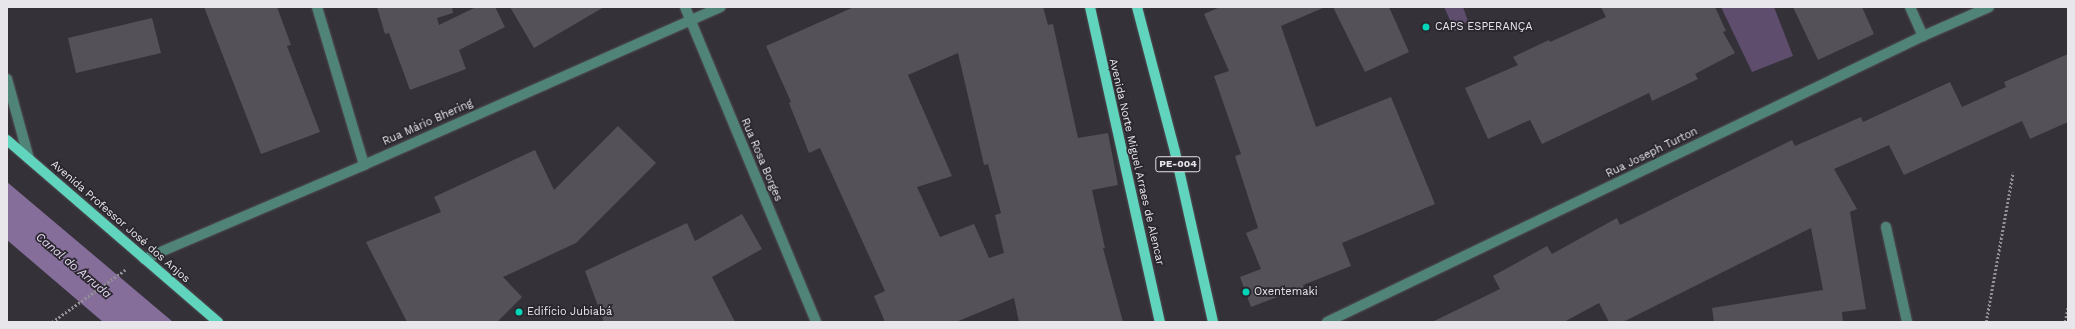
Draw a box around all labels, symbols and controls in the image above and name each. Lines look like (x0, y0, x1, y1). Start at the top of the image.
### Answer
place label: CAPS ESPERANÇA (1435, 20, 1533, 34)
marker: CAPS ESPERANÇA (1420, 21, 1432, 33)
street label: Avenida Norte Miguel Arraes de Alencar (1106, 57, 1166, 267)
street label: Rua Mário Bhering (381, 97, 475, 149)
street label: Rua Rosa Borges (737, 116, 785, 204)
street label: Rua Joseph Turton (1604, 125, 1700, 181)
road number: PE-004 (1155, 156, 1201, 172)
street label: Avenida Professor José dos Anjos (47, 158, 193, 286)
water label: Canal do Arruda (32, 230, 114, 302)
place label: Oxentemaki (1254, 285, 1318, 299)
marker: Oxentemaki (1241, 287, 1251, 297)
place label: Edifício Jubiabá (527, 305, 612, 319)
marker: Edifício Jubiabá (514, 307, 524, 317)

